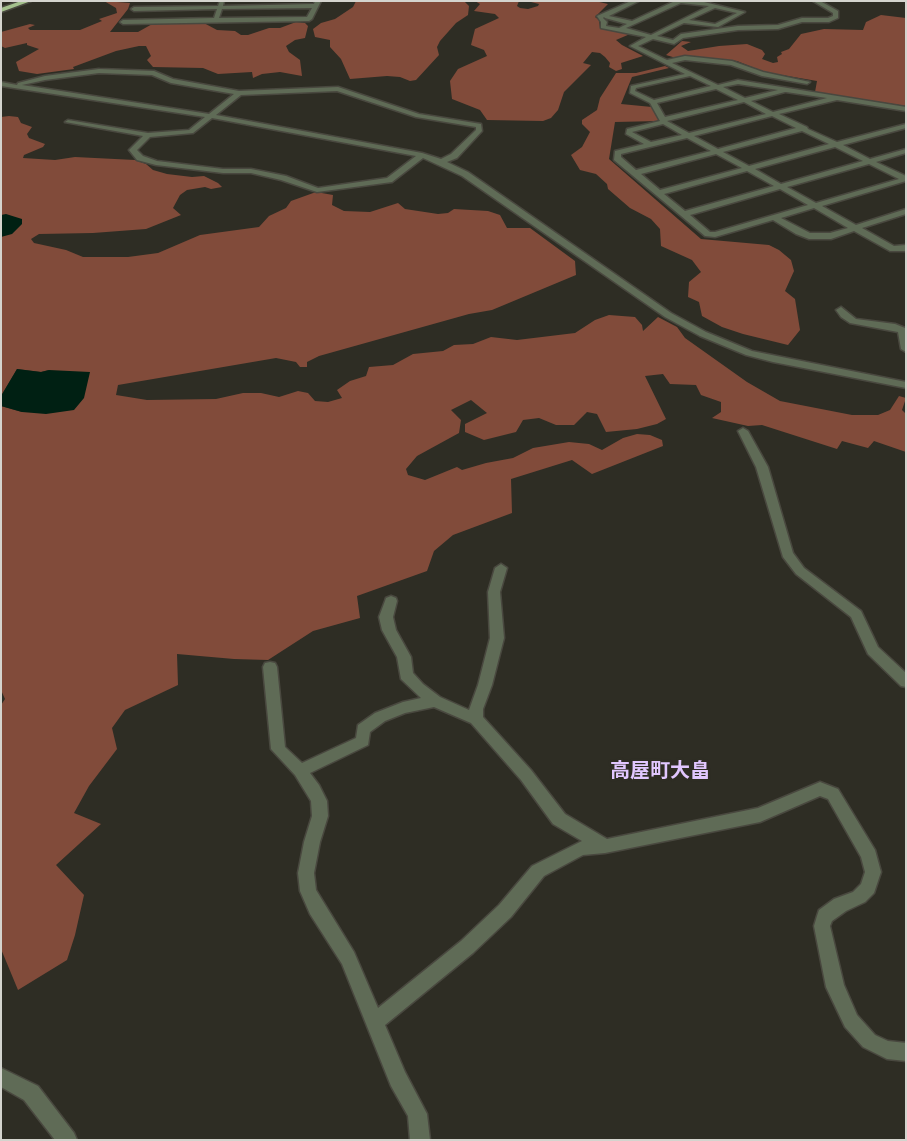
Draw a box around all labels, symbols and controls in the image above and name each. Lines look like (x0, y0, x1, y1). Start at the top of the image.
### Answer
district label: 高屋町大畠 (610, 759, 710, 783)

